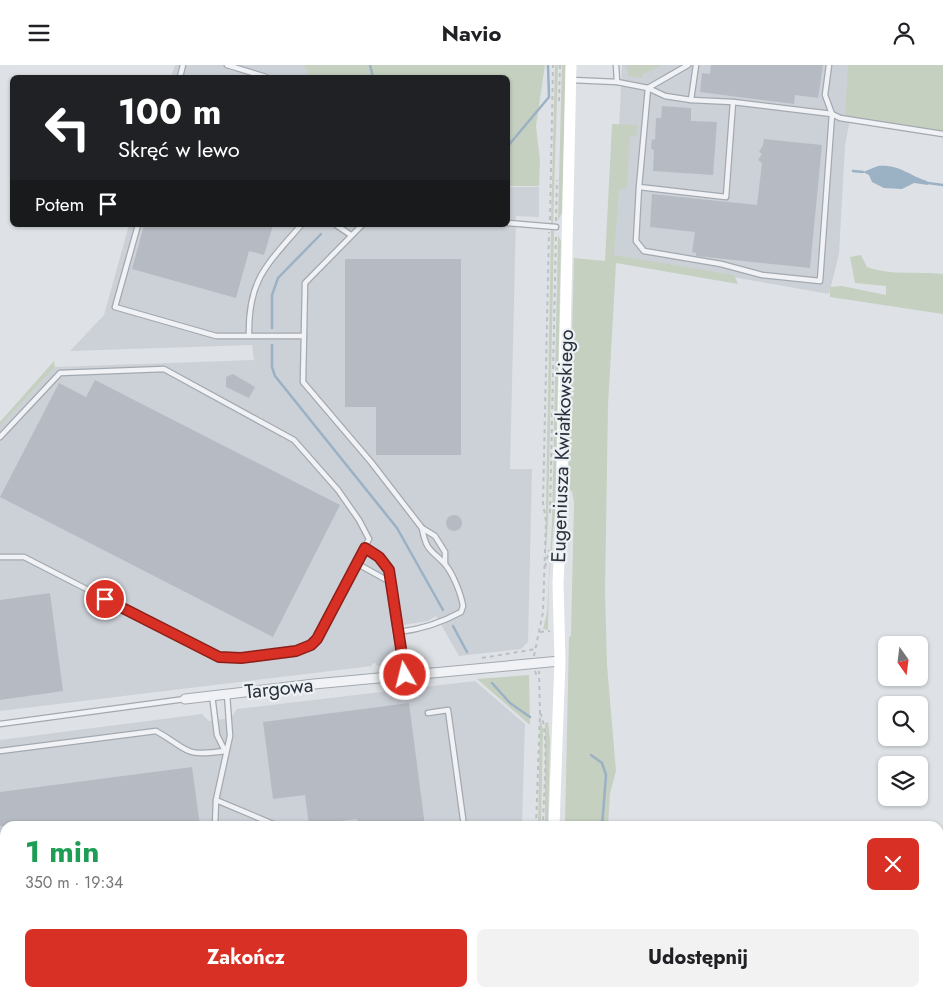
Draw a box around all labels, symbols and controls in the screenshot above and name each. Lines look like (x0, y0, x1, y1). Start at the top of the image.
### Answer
text: Navio (442, 17, 501, 49)
icon: menu (25, 19, 53, 47)
icon: person (890, 19, 918, 47)
text: 100 m (118, 87, 221, 137)
icon: left (35, 95, 100, 160)
text: Skręć w lewo (118, 133, 240, 165)
icon: arrive (94, 190, 122, 218)
text: Potem (35, 191, 84, 218)
street label: Eugeniusza Kwiatkowskiego (544, 329, 581, 563)
pin (84, 578, 126, 620)
icon: arrive (91, 585, 119, 613)
north arrow (878, 636, 928, 686)
map controls (878, 636, 928, 806)
position arrow (378, 648, 430, 700)
street label: Targowa (243, 670, 315, 707)
button: search (878, 696, 928, 746)
button: layers (878, 756, 928, 806)
text: 1 min (25, 830, 99, 873)
button: close (867, 838, 919, 890)
text: 350 m · 19:34 (25, 871, 123, 894)
button: Zakończ (25, 929, 467, 987)
button: Udostępnij (477, 929, 919, 987)

